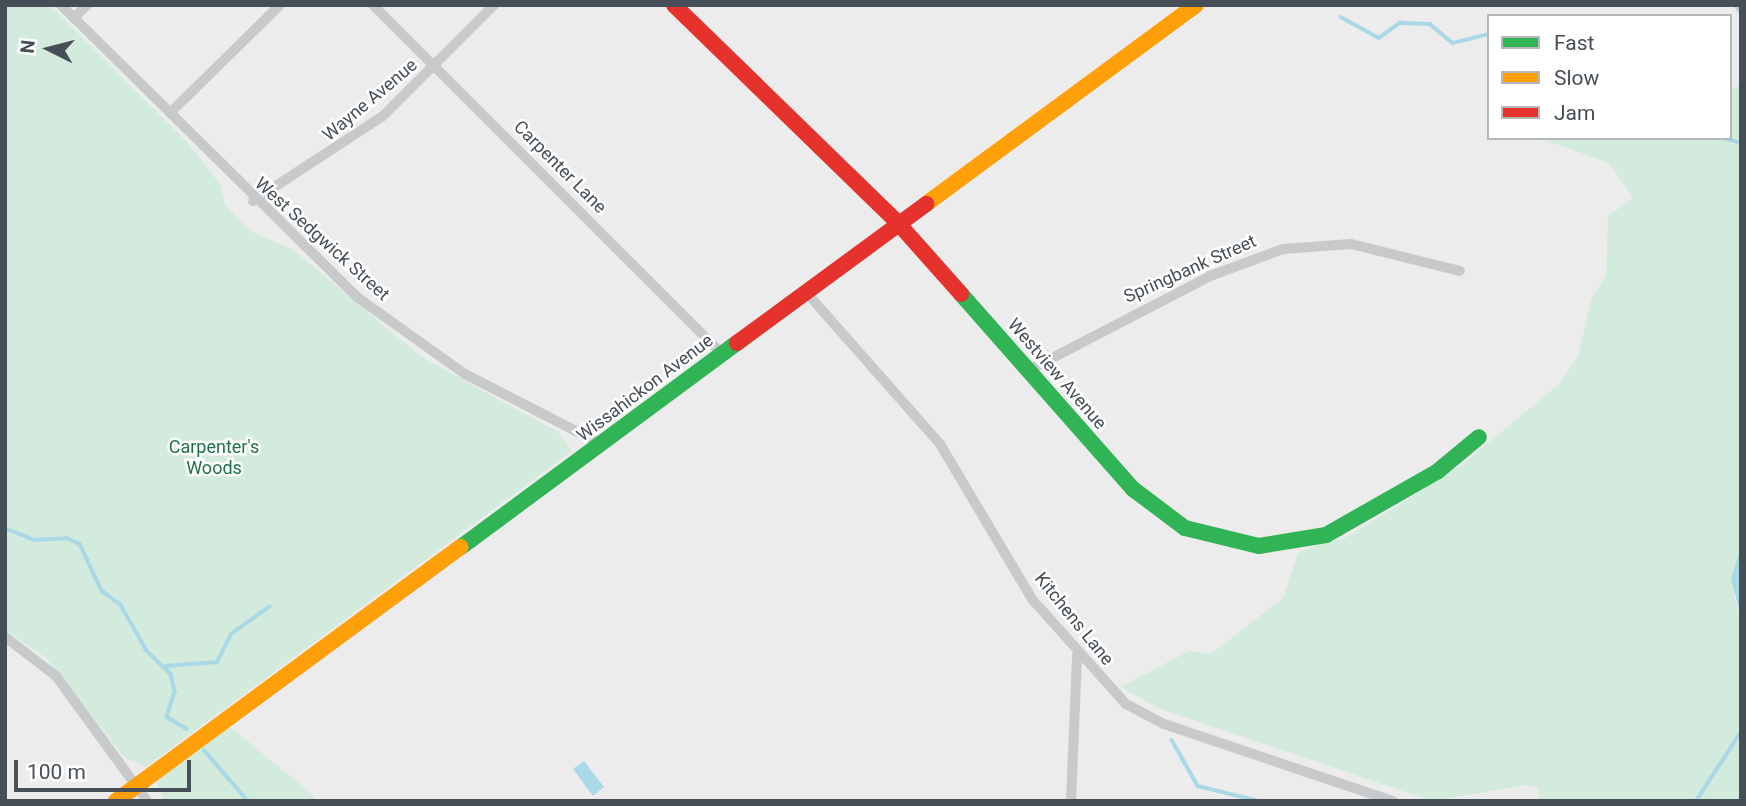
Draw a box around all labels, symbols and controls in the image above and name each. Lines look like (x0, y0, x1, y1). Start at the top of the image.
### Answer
north arrow (14, 14, 84, 84)
legend (1487, 14, 1732, 140)
text: Fast (1554, 31, 1594, 55)
text: N (15, 39, 40, 55)
street label: Wayne Avenue (318, 54, 422, 146)
text: Slow (1554, 66, 1599, 90)
text: Jam (1554, 101, 1595, 125)
street label: Carpenter Lane (509, 116, 611, 218)
street label: West Sedgwick Street (250, 173, 394, 305)
street label: Springbank Street (1121, 230, 1259, 308)
street label: Westview Avenue (1003, 314, 1111, 434)
street label: Wissahickon Avenue (573, 330, 717, 446)
park label: Carpenter's Woods (169, 437, 259, 480)
street label: Kitchens Lane (1030, 568, 1118, 670)
scale bar (18, 746, 194, 790)
text: 100 m (27, 760, 86, 784)

